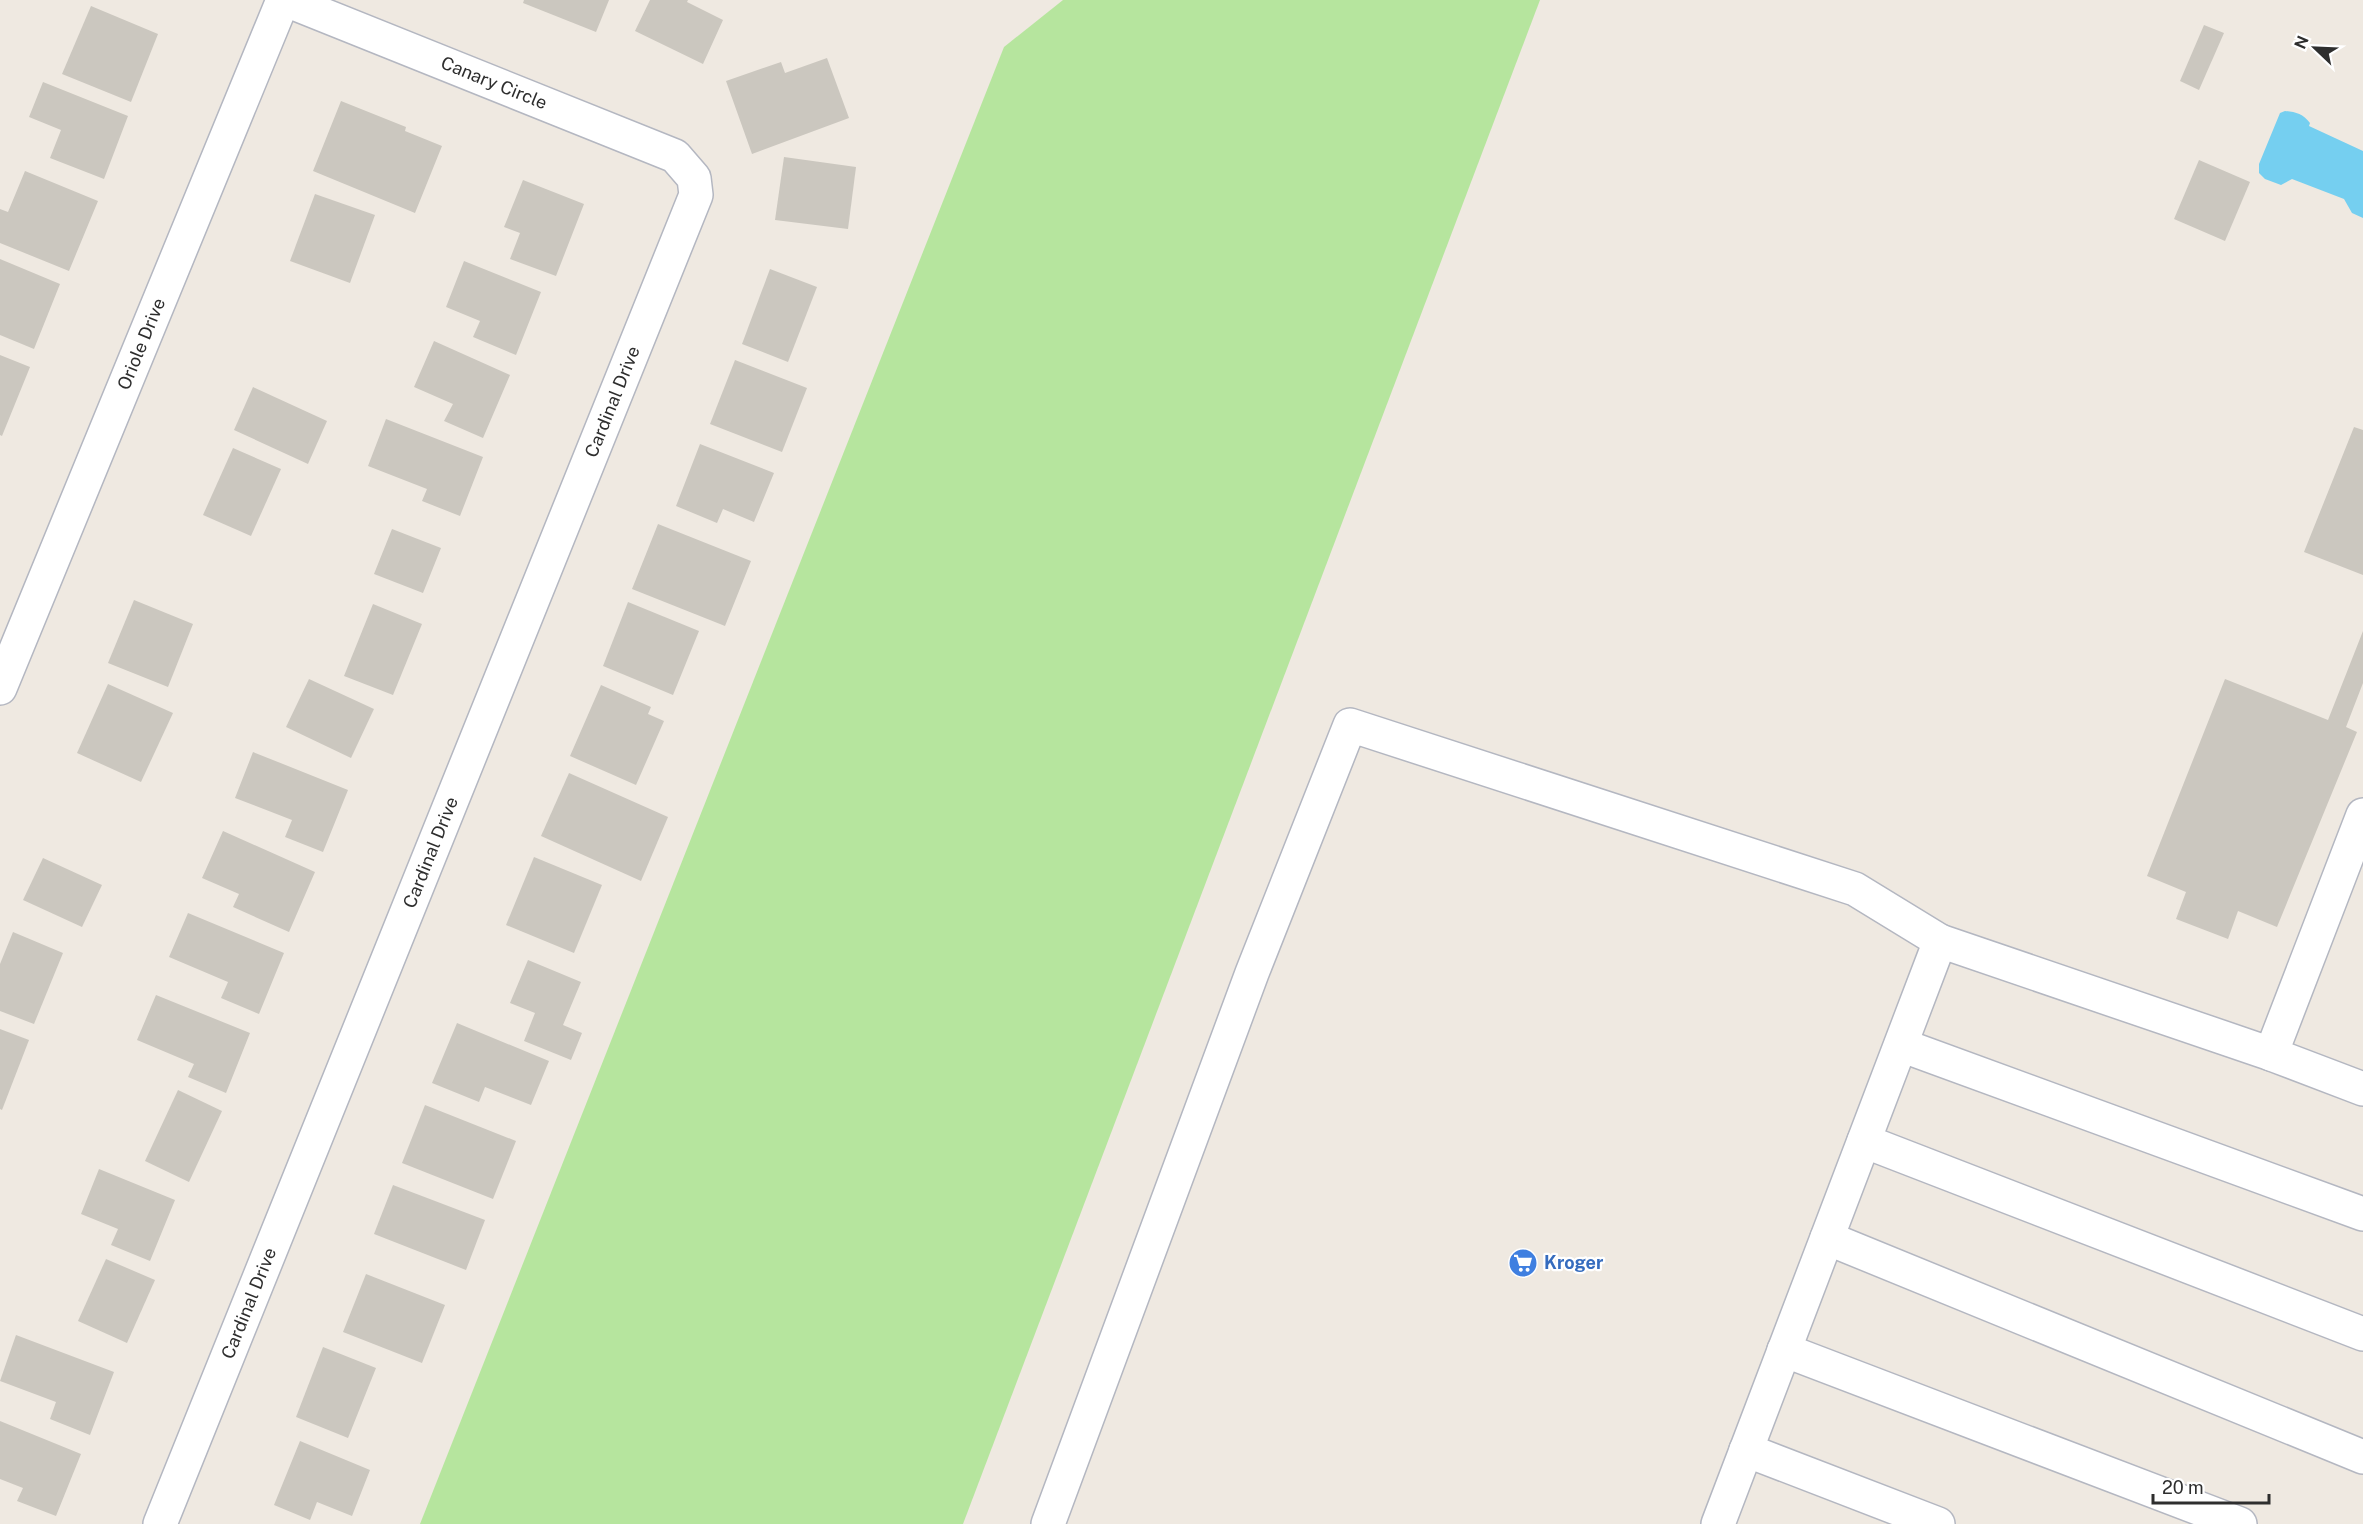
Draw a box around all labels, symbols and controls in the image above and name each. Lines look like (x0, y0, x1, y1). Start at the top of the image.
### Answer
north arrow (2285, 18, 2345, 78)
text: N (2290, 33, 2313, 52)
street label: Canary Circle (438, 52, 550, 113)
street label: Oriole Drive (113, 295, 169, 393)
street label: Cardinal Drive (580, 343, 644, 460)
street label: Cardinal Drive (399, 794, 462, 911)
street label: Cardinal Drive (217, 1245, 280, 1362)
supermarket icon: Kroger (1507, 1247, 1539, 1279)
place label: Kroger (1544, 1252, 1604, 1273)
scale bar (2153, 1467, 2268, 1505)
text: 20 m (2162, 1477, 2204, 1498)

